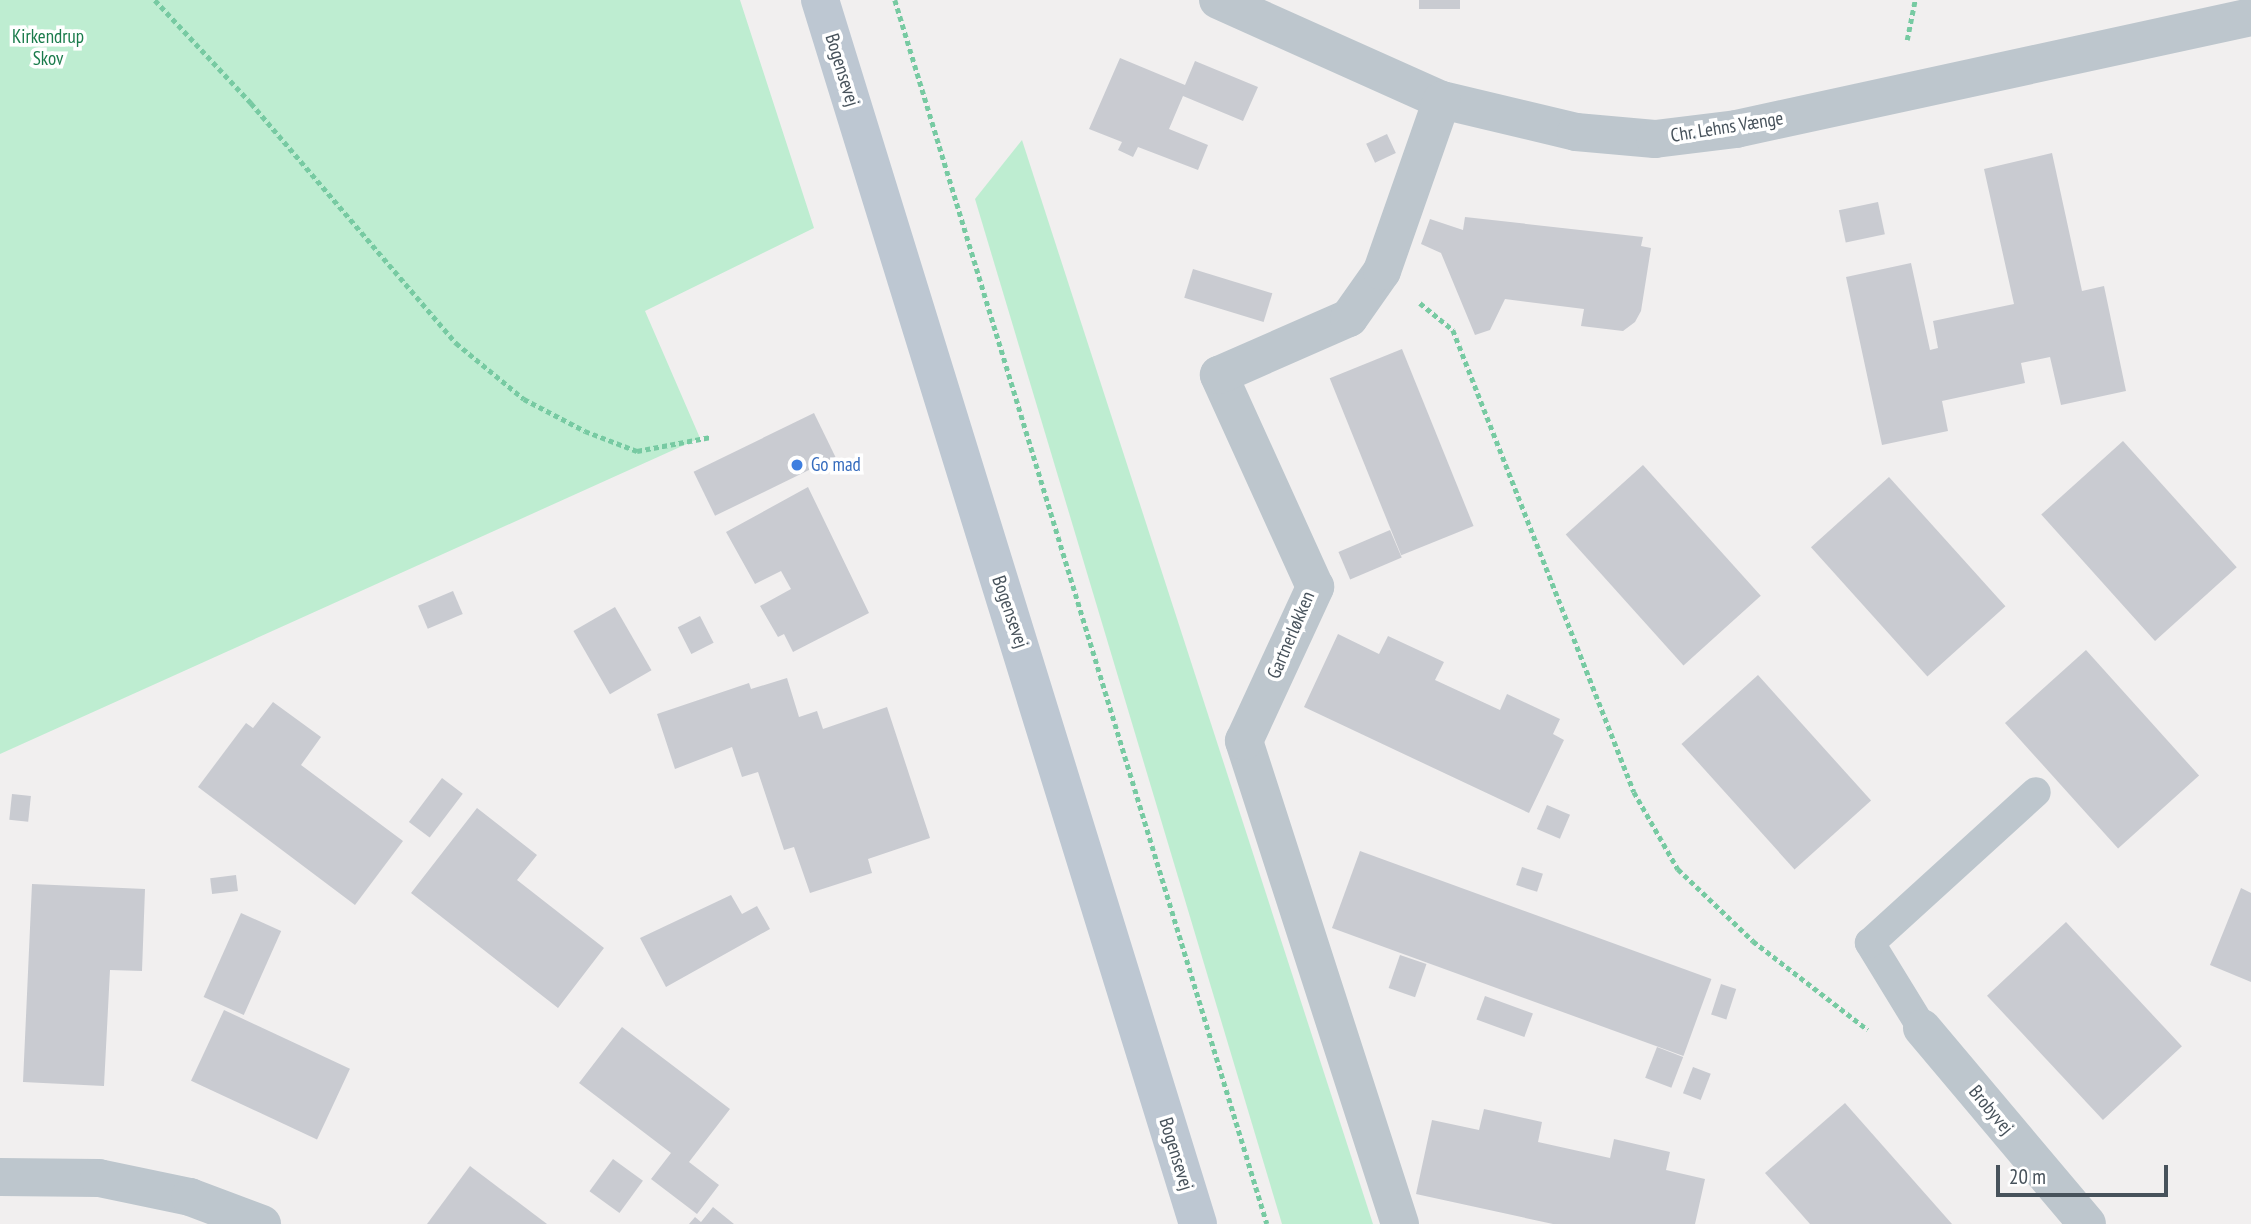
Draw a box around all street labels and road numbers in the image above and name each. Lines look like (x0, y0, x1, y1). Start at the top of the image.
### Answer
street label: Bogensevej (820, 31, 864, 109)
street label: Chr. Lehns Vænge (1668, 107, 1786, 147)
street label: Bogensevej (987, 573, 1033, 651)
street label: Gartnerløkken (1262, 588, 1320, 682)
street label: Brobyvej (1964, 1081, 2018, 1139)
street label: Bogensevej (1154, 1115, 1198, 1193)

